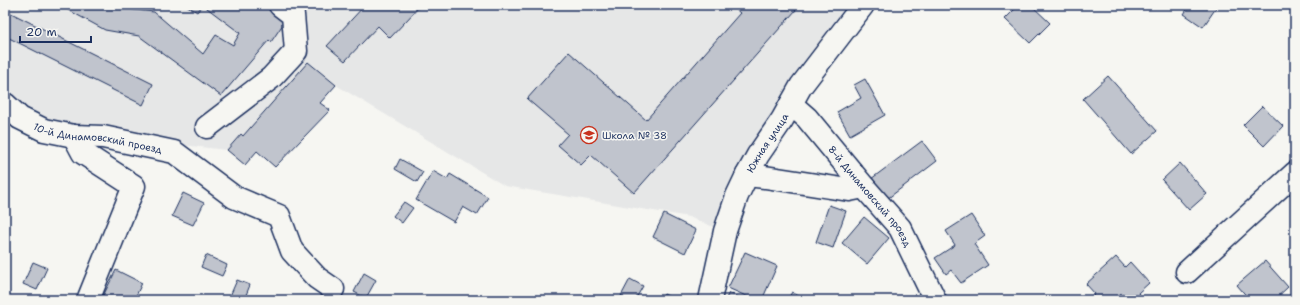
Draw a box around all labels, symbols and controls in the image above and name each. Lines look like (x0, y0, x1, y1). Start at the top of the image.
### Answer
scale bar (20, 18, 91, 44)
text: 20 m (26, 24, 57, 40)
street label: Южная улица (744, 110, 792, 175)
street label: 10-й Динамовский проезд (31, 120, 164, 156)
school or university icon: Школа № 38 (579, 125, 599, 145)
place label: Школа № 38 (602, 129, 667, 142)
street label: 8-й Динамовский проезд (825, 143, 914, 250)

